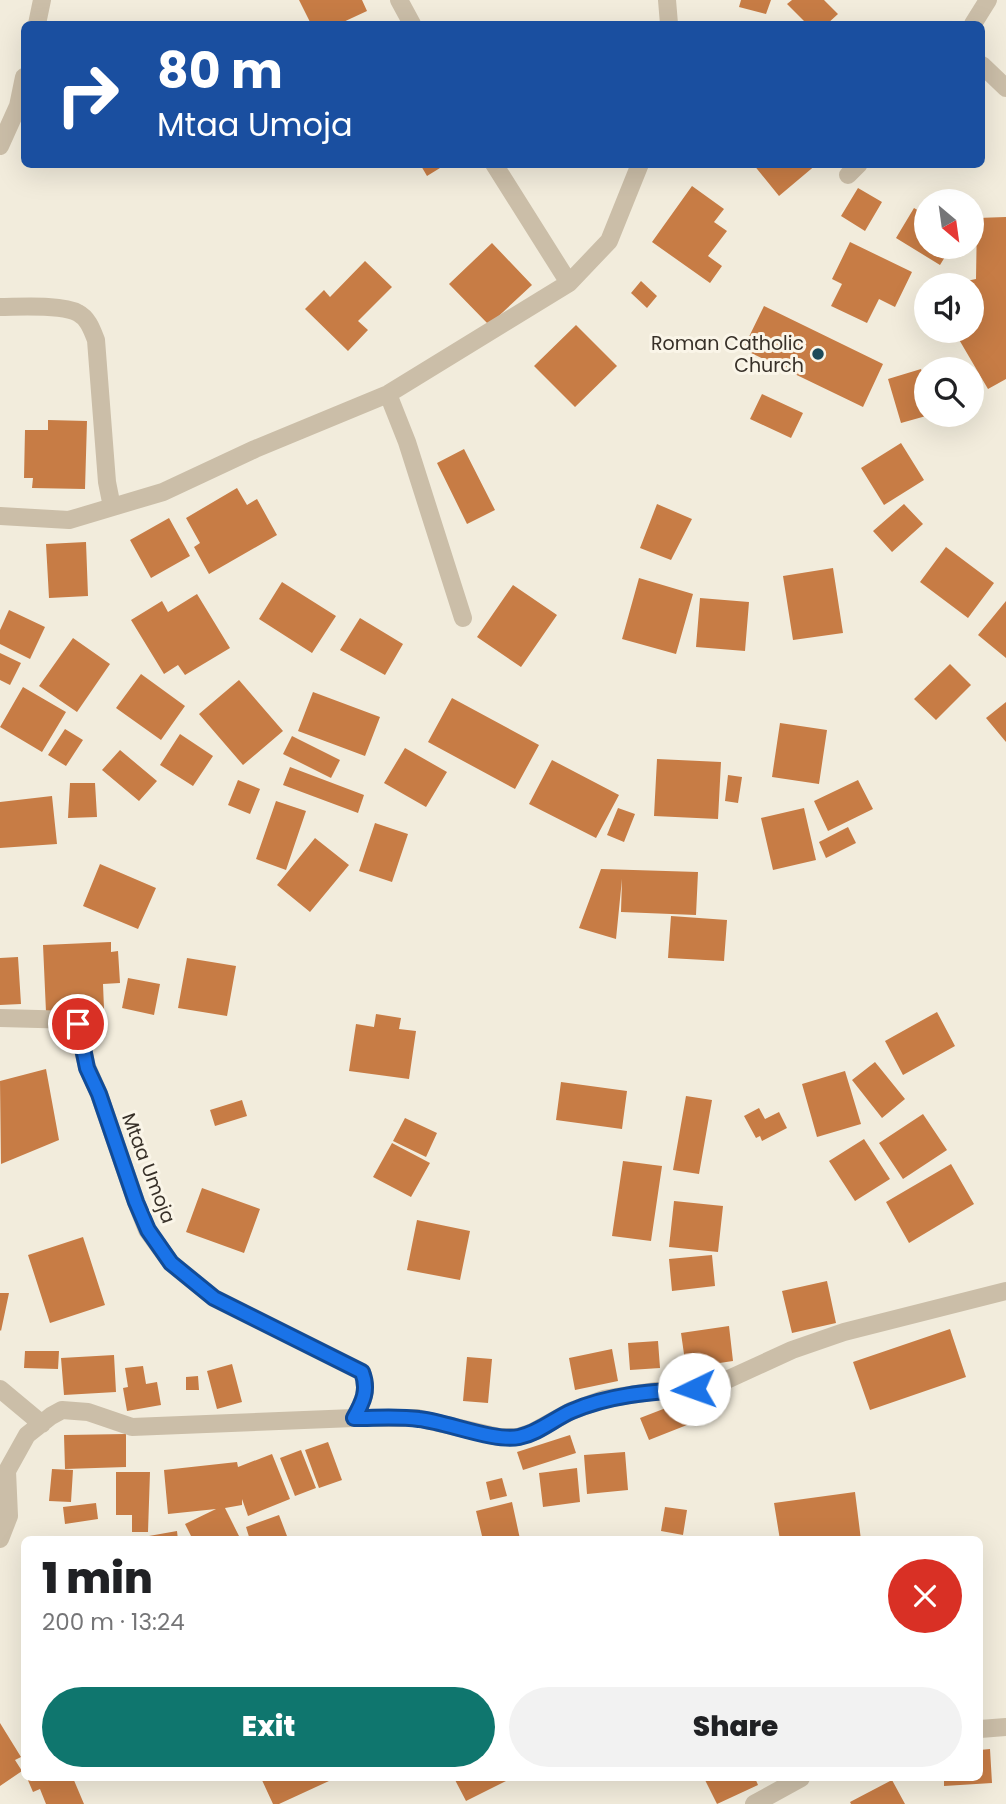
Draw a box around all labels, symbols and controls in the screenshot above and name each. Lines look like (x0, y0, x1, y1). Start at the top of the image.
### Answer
text: 80 m (157, 37, 283, 105)
icon: right (42, 49, 133, 140)
text: Mtaa Umoja (157, 102, 353, 147)
north arrow (914, 189, 984, 259)
map controls (914, 189, 984, 427)
button: sound (914, 273, 984, 343)
place label: Roman Catholic Church (651, 330, 804, 379)
marker: Roman Catholic Church (810, 346, 826, 362)
button: search (914, 357, 984, 427)
pin (48, 994, 108, 1054)
icon: arrive (59, 1005, 97, 1043)
street label: Mtaa Umoja (115, 1109, 182, 1227)
position arrow (657, 1352, 731, 1426)
text: 1 min (42, 1549, 153, 1608)
button: close (888, 1559, 962, 1633)
text: 200 m · 13:24 (42, 1606, 185, 1638)
button: Exit (42, 1687, 495, 1767)
button: Share (509, 1687, 962, 1767)

